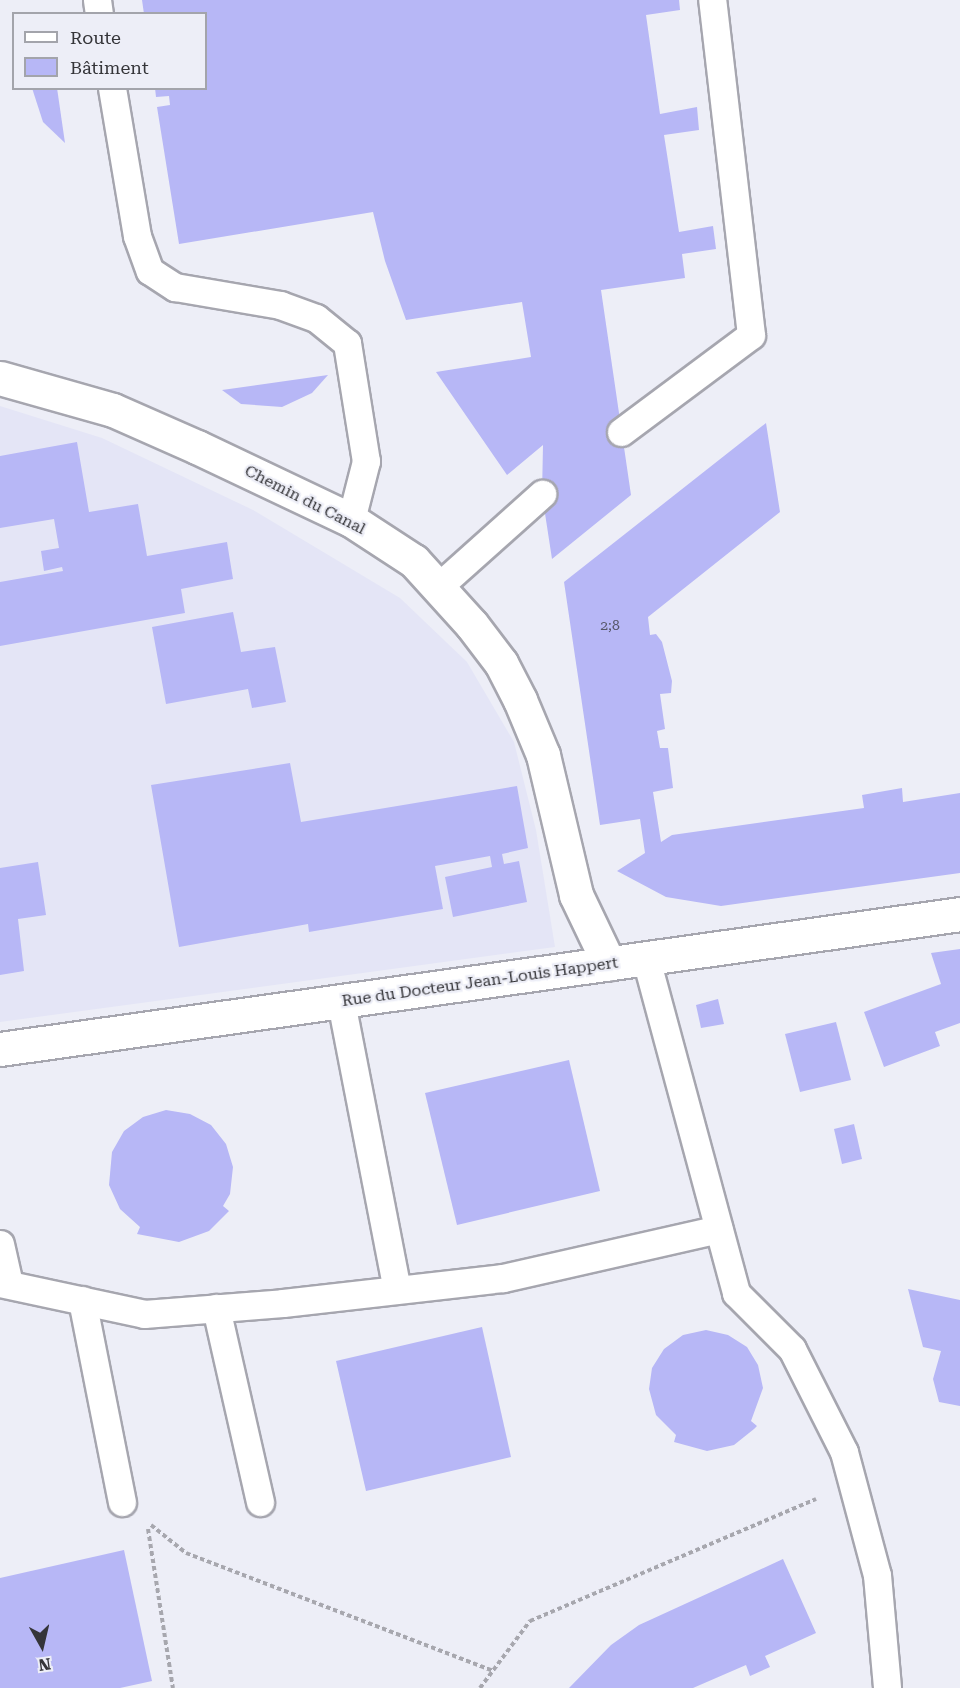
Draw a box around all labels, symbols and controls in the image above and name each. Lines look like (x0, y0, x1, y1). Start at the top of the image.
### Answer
legend (12, 12, 207, 90)
text: Route (70, 27, 121, 48)
text: Bâtiment (70, 57, 149, 78)
street label: Chemin du Canal (241, 461, 369, 539)
house number: 2;8 (600, 617, 620, 633)
street label: Rue du Docteur Jean-Louis Happert (341, 953, 619, 1011)
north arrow (12, 1616, 72, 1676)
text: N (37, 1654, 52, 1675)

